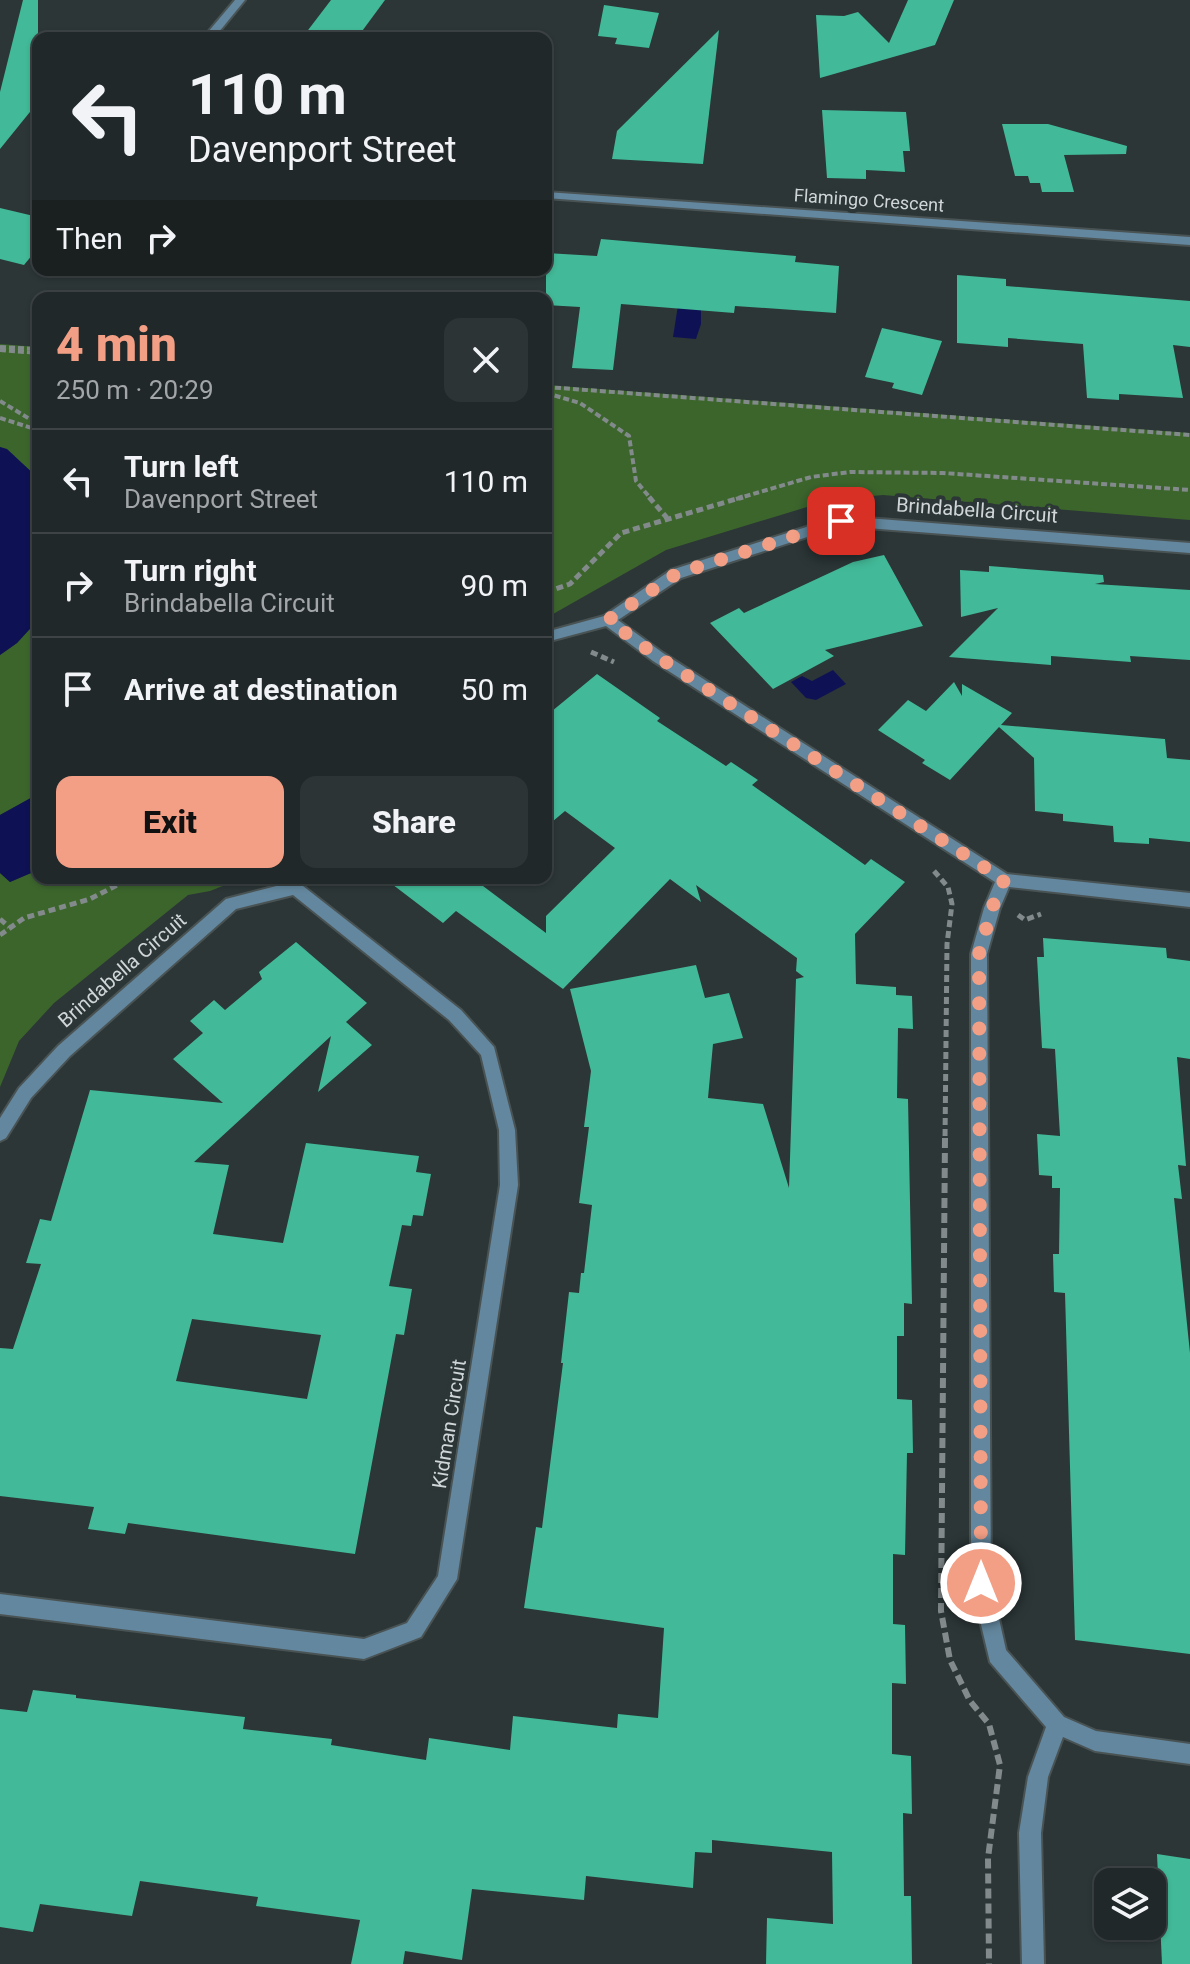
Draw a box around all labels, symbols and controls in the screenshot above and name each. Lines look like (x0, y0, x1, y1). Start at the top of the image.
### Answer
text: 110 m (188, 62, 347, 128)
icon: left (56, 64, 160, 168)
text: Davenport Street (188, 129, 457, 171)
street label: Flamingo Crescent (793, 184, 945, 216)
icon: right (139, 216, 183, 260)
text: Then (56, 221, 123, 256)
text: 4 min (56, 316, 177, 373)
button: close (444, 318, 528, 402)
text: 250 m · 20:29 (56, 375, 214, 405)
text: Turn left (124, 449, 239, 484)
icon: left (56, 459, 100, 503)
text: 110 m (444, 464, 528, 499)
text: Davenport Street (124, 484, 318, 514)
pin (807, 487, 875, 555)
street label: Brindabella Circuit (895, 492, 1059, 528)
icon: arrive (819, 499, 863, 543)
text: Turn right (124, 553, 257, 588)
icon: right (56, 563, 100, 607)
text: 90 m (461, 568, 528, 603)
text: Brindabella Circuit (124, 588, 335, 618)
icon: arrive (56, 667, 100, 711)
text: Arrive at destination (124, 672, 398, 707)
text: 50 m (461, 672, 528, 707)
button: Exit (56, 776, 284, 868)
button: Share (300, 776, 528, 868)
street label: Brindabella Circuit (53, 908, 191, 1032)
street label: Kidman Circuit (427, 1358, 471, 1490)
position arrow (939, 1541, 1023, 1625)
map controls (1094, 1868, 1166, 1940)
button: layers (1094, 1868, 1166, 1940)

